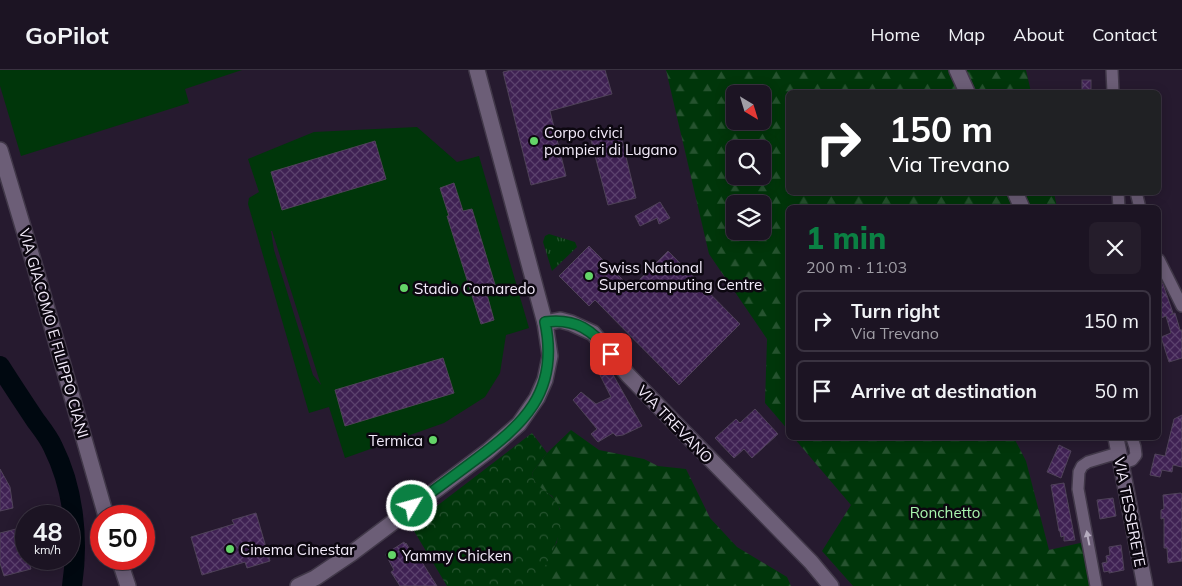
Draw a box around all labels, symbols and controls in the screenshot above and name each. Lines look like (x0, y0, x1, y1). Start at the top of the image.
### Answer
text: GoPilot (25, 20, 109, 50)
text: Home (870, 23, 920, 46)
text: Map (948, 23, 985, 46)
text: About (1013, 23, 1064, 46)
text: Contact (1092, 23, 1157, 46)
north arrow (726, 85, 771, 130)
map controls (726, 85, 771, 240)
text: 150 m (889, 107, 993, 151)
icon: right (806, 110, 871, 175)
place label: Corpo civici pompieri di Lugano (544, 123, 677, 159)
marker: Corpo civici pompieri di Lugano (528, 135, 540, 147)
button: search (726, 140, 771, 185)
text: Via Trevano (889, 150, 1010, 178)
button: layers (726, 195, 771, 240)
text: 1 min (806, 219, 886, 257)
button: close (1089, 222, 1141, 274)
street label: VIA GIACOMO E FILIPPO CIANI (15, 226, 93, 440)
text: 200 m · 11:03 (806, 257, 907, 277)
place label: Swiss National Supercomputing Centre (599, 258, 762, 294)
marker: Swiss National Supercomputing Centre (583, 270, 595, 282)
place label: Stadio Cornaredo (414, 279, 535, 298)
marker: Stadio Cornaredo (398, 282, 410, 294)
text: Turn right (851, 299, 940, 323)
icon: right (808, 307, 836, 335)
text: 150 m (1083, 309, 1139, 333)
text: Via Trevano (851, 323, 939, 343)
pin (590, 333, 632, 375)
icon: arrive (597, 340, 625, 368)
icon: arrive (808, 377, 836, 405)
text: Arrive at destination (851, 379, 1037, 403)
text: 50 m (1095, 379, 1139, 403)
street label: VIA TREVANO (633, 381, 717, 467)
place label: Termica (368, 431, 423, 450)
marker: Termica (427, 434, 439, 446)
street label: VIA TESSERETE (1110, 455, 1150, 569)
position arrow (385, 479, 437, 531)
park label: Ronchetto (910, 503, 980, 522)
speed limit sign: 50 (90, 505, 155, 570)
text: 48 (32, 516, 63, 547)
one-way arrow (1084, 530, 1092, 546)
place label: Cinema Cinestar (240, 540, 355, 559)
text: km/h (34, 542, 61, 557)
marker: Cinema Cinestar (224, 543, 236, 555)
place label: Yammy Chicken (401, 546, 512, 565)
marker: Yammy Chicken (386, 549, 398, 561)

